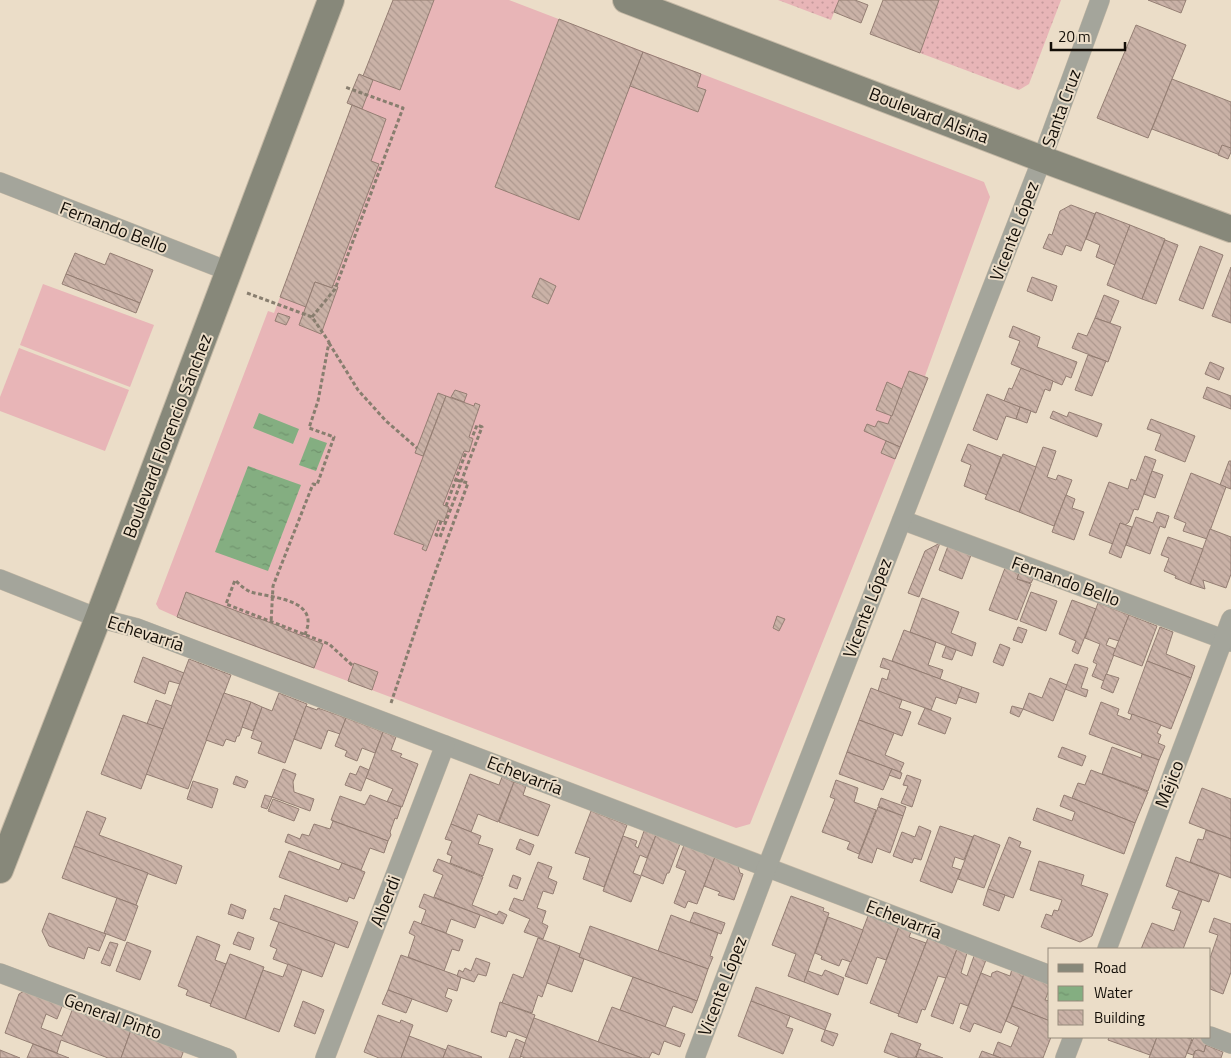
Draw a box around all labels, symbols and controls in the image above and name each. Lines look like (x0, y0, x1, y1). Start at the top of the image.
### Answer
scale bar (1051, 20, 1125, 52)
text: 20 m (1058, 25, 1091, 48)
street label: Santa Cruz (1034, 65, 1088, 151)
street label: Boulevard Alsina (865, 80, 993, 150)
street label: Vicente López (983, 177, 1045, 285)
street label: Fernando Bello (56, 194, 172, 260)
street label: Boulevard Florencio Sánchez (116, 330, 218, 542)
street label: Fernando Bello (1008, 549, 1124, 613)
street label: Vicente López (836, 554, 898, 662)
street label: Echevarría (104, 608, 188, 658)
street label: Echevarría (483, 748, 567, 802)
street label: Méjico (1148, 756, 1190, 812)
street label: Alberdi (363, 871, 407, 931)
street label: Echevarría (862, 892, 946, 946)
street label: Vicente López (691, 932, 753, 1040)
legend (1048, 948, 1211, 1038)
text: Road (1094, 956, 1126, 979)
text: Water (1094, 981, 1133, 1004)
street label: General Pinto (60, 986, 166, 1046)
text: Building (1094, 1006, 1145, 1029)

